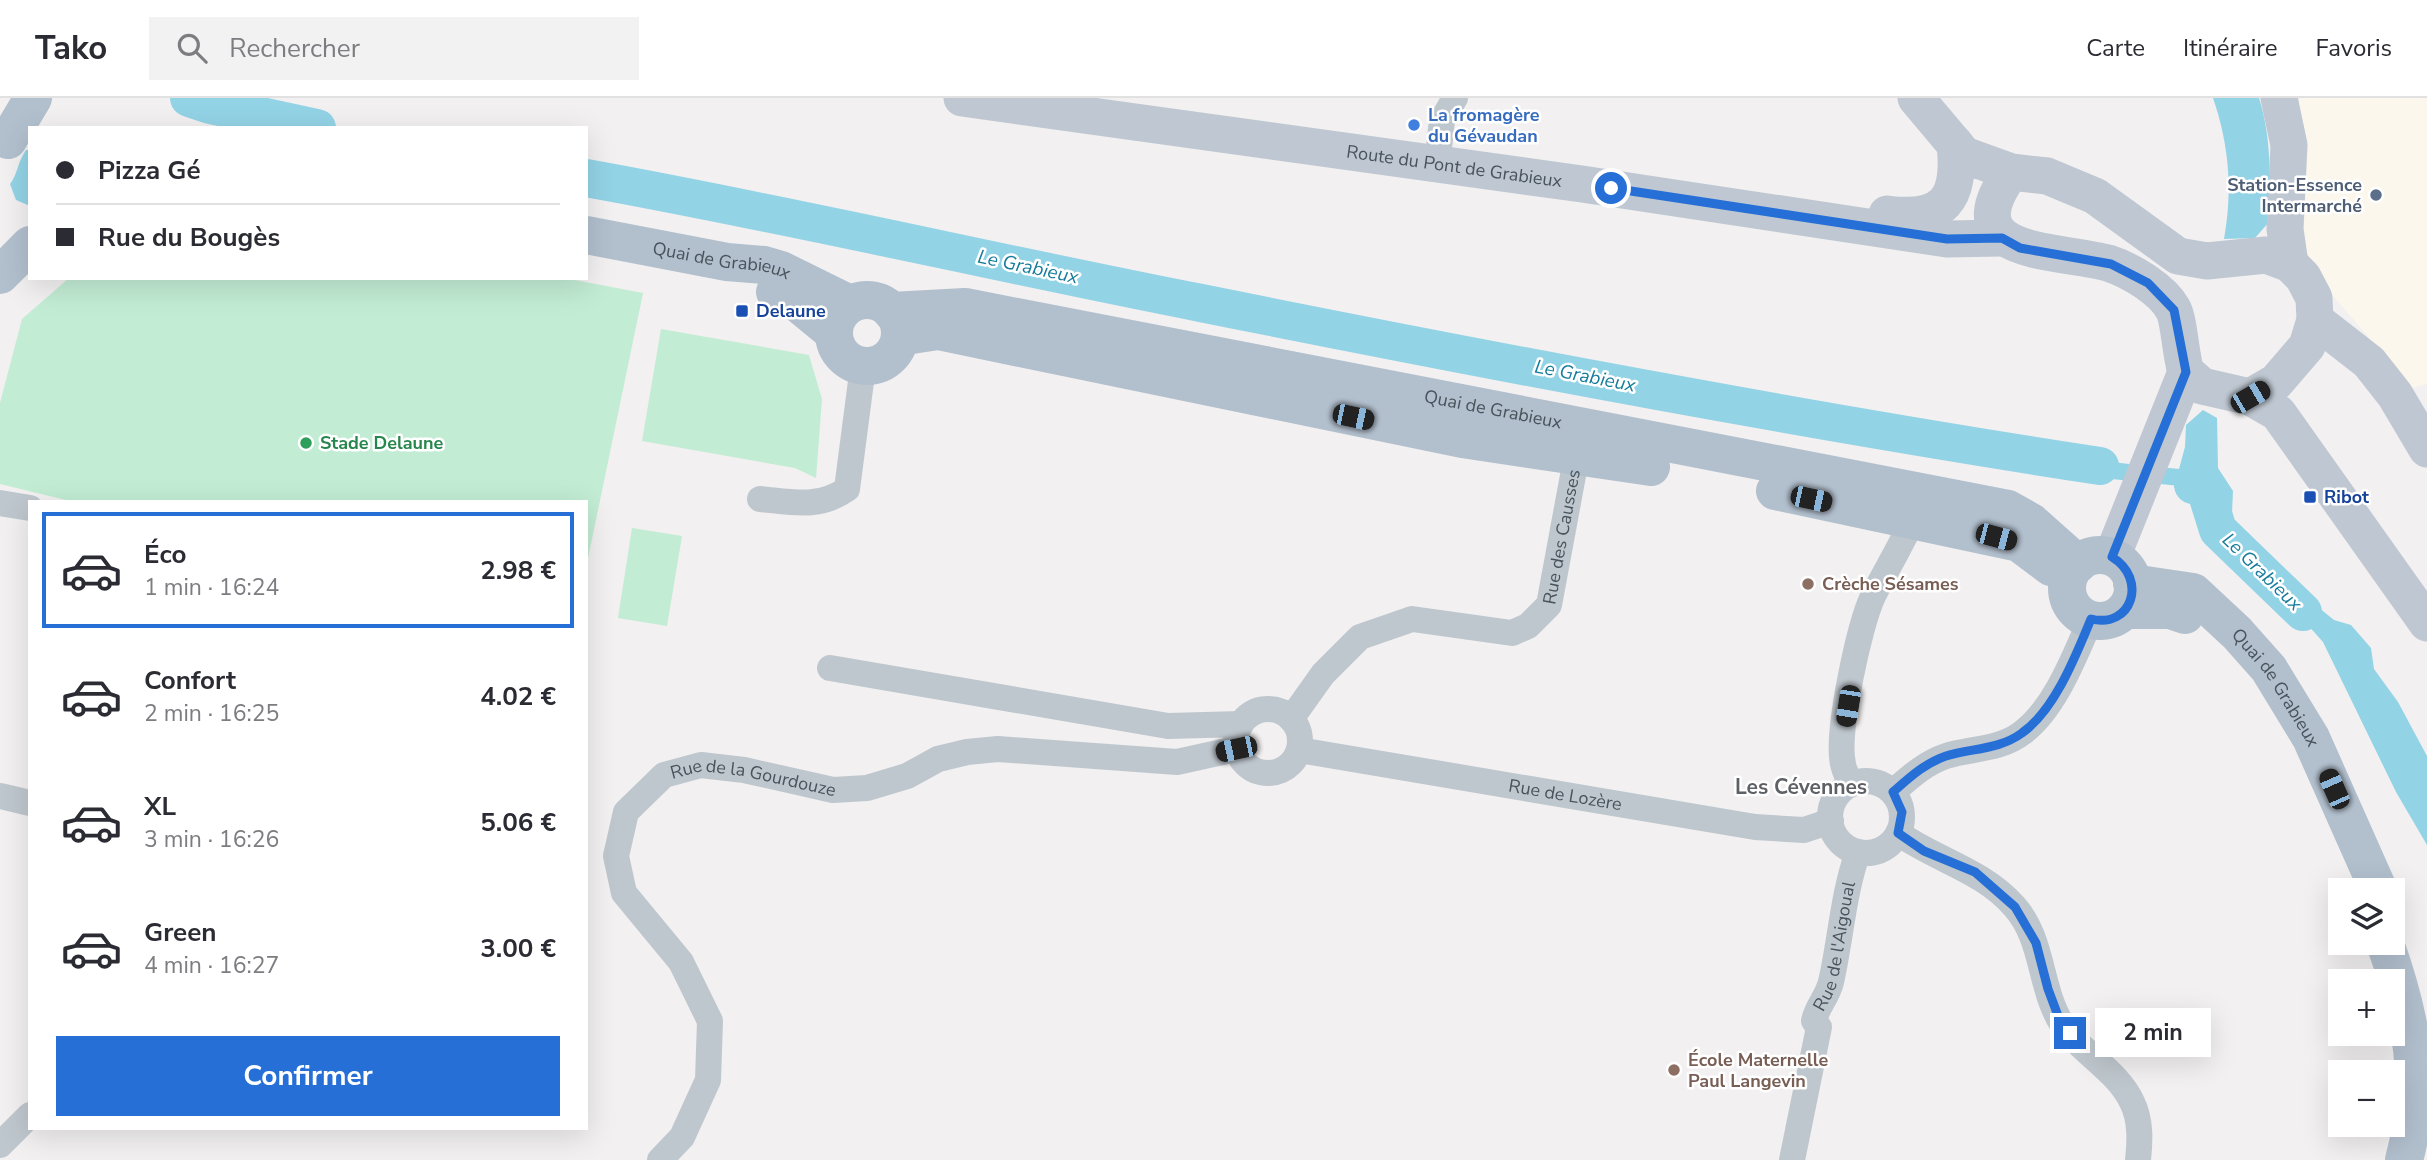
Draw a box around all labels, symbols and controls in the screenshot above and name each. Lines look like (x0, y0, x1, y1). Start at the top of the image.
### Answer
search box (149, 17, 639, 80)
text: Tako (35, 26, 107, 71)
icon: search (173, 29, 211, 67)
text: Rechercher (229, 31, 360, 66)
text: Carte (2086, 32, 2145, 64)
text: Itinéraire (2183, 32, 2277, 64)
text: Favoris (2315, 32, 2392, 64)
place label: La fromagère du Gévaudan (1428, 103, 1540, 148)
marker: La fromagère du Gévaudan (1406, 117, 1422, 133)
street label: Route du Pont de Grabieux (1345, 139, 1564, 193)
text: Pizza Gé (98, 153, 201, 188)
route start (1595, 172, 1627, 204)
place label: Station-Essence Intermarché (2227, 173, 2362, 218)
marker: Station-Essence Intermarché (2368, 187, 2384, 203)
text: Rue du Bougès (98, 220, 280, 255)
street label: Quai de Grabieux (651, 236, 795, 285)
water label: Le Grabieux (975, 244, 1082, 291)
place label: Delaune (756, 299, 826, 323)
marker: Delaune (734, 303, 750, 319)
water label: Le Grabieux (1532, 354, 1639, 399)
car (2227, 377, 2274, 417)
street label: Quai de Grabieux (1422, 384, 1565, 434)
car (1331, 402, 1376, 432)
place label: Stade Delaune (320, 431, 443, 455)
marker: Stade Delaune (298, 435, 314, 451)
street label: Rue des Causses (1537, 467, 1586, 606)
car (1789, 484, 1834, 514)
place label: Ribot (2324, 485, 2369, 509)
marker: Ribot (2302, 489, 2318, 505)
car (1973, 521, 2020, 553)
water label: Le Grabieux (2216, 527, 2308, 617)
text: Éco (144, 537, 186, 572)
icon: car (60, 539, 123, 602)
text: 2.98 € (480, 553, 556, 588)
text: 1 min · 16:24 (144, 572, 279, 603)
place label: Crèche Sésames (1822, 572, 1959, 596)
marker: Crèche Sésames (1800, 576, 1816, 592)
street label: Quai de Grabieux (2226, 623, 2326, 751)
text: Confort (144, 663, 236, 698)
icon: car (60, 665, 123, 728)
text: 4.02 € (480, 679, 556, 714)
car (1835, 684, 1862, 728)
text: 2 min · 16:25 (144, 698, 279, 729)
car (1214, 734, 1259, 764)
street label: Rue de la Gourdouze (668, 753, 838, 802)
car (2316, 766, 2353, 812)
district label: Les Cévennes (1735, 773, 1867, 801)
street label: Rue de Lozère (1507, 774, 1624, 816)
text: XL (144, 789, 176, 824)
icon: car (60, 791, 123, 854)
text: 5.06 € (480, 805, 556, 840)
text: 3 min · 16:26 (144, 824, 279, 855)
street label: Rue de l'Aigoual (1807, 878, 1861, 1015)
map controls (2328, 878, 2405, 1137)
button: layers (2328, 878, 2405, 955)
text: Green (144, 915, 217, 950)
icon: car (60, 917, 123, 980)
text: 3.00 € (480, 931, 556, 966)
text: 4 min · 16:27 (144, 950, 279, 981)
button: + (2328, 969, 2405, 1046)
callout: 2 min (2094, 1009, 2210, 1058)
route end (2054, 1017, 2086, 1049)
text: 2 min (2123, 1017, 2183, 1048)
button: Confirmer (56, 1036, 560, 1116)
place label: École Maternelle Paul Langevin (1688, 1048, 1828, 1093)
button: − (2328, 1060, 2405, 1137)
marker: École Maternelle Paul Langevin (1666, 1062, 1682, 1078)

